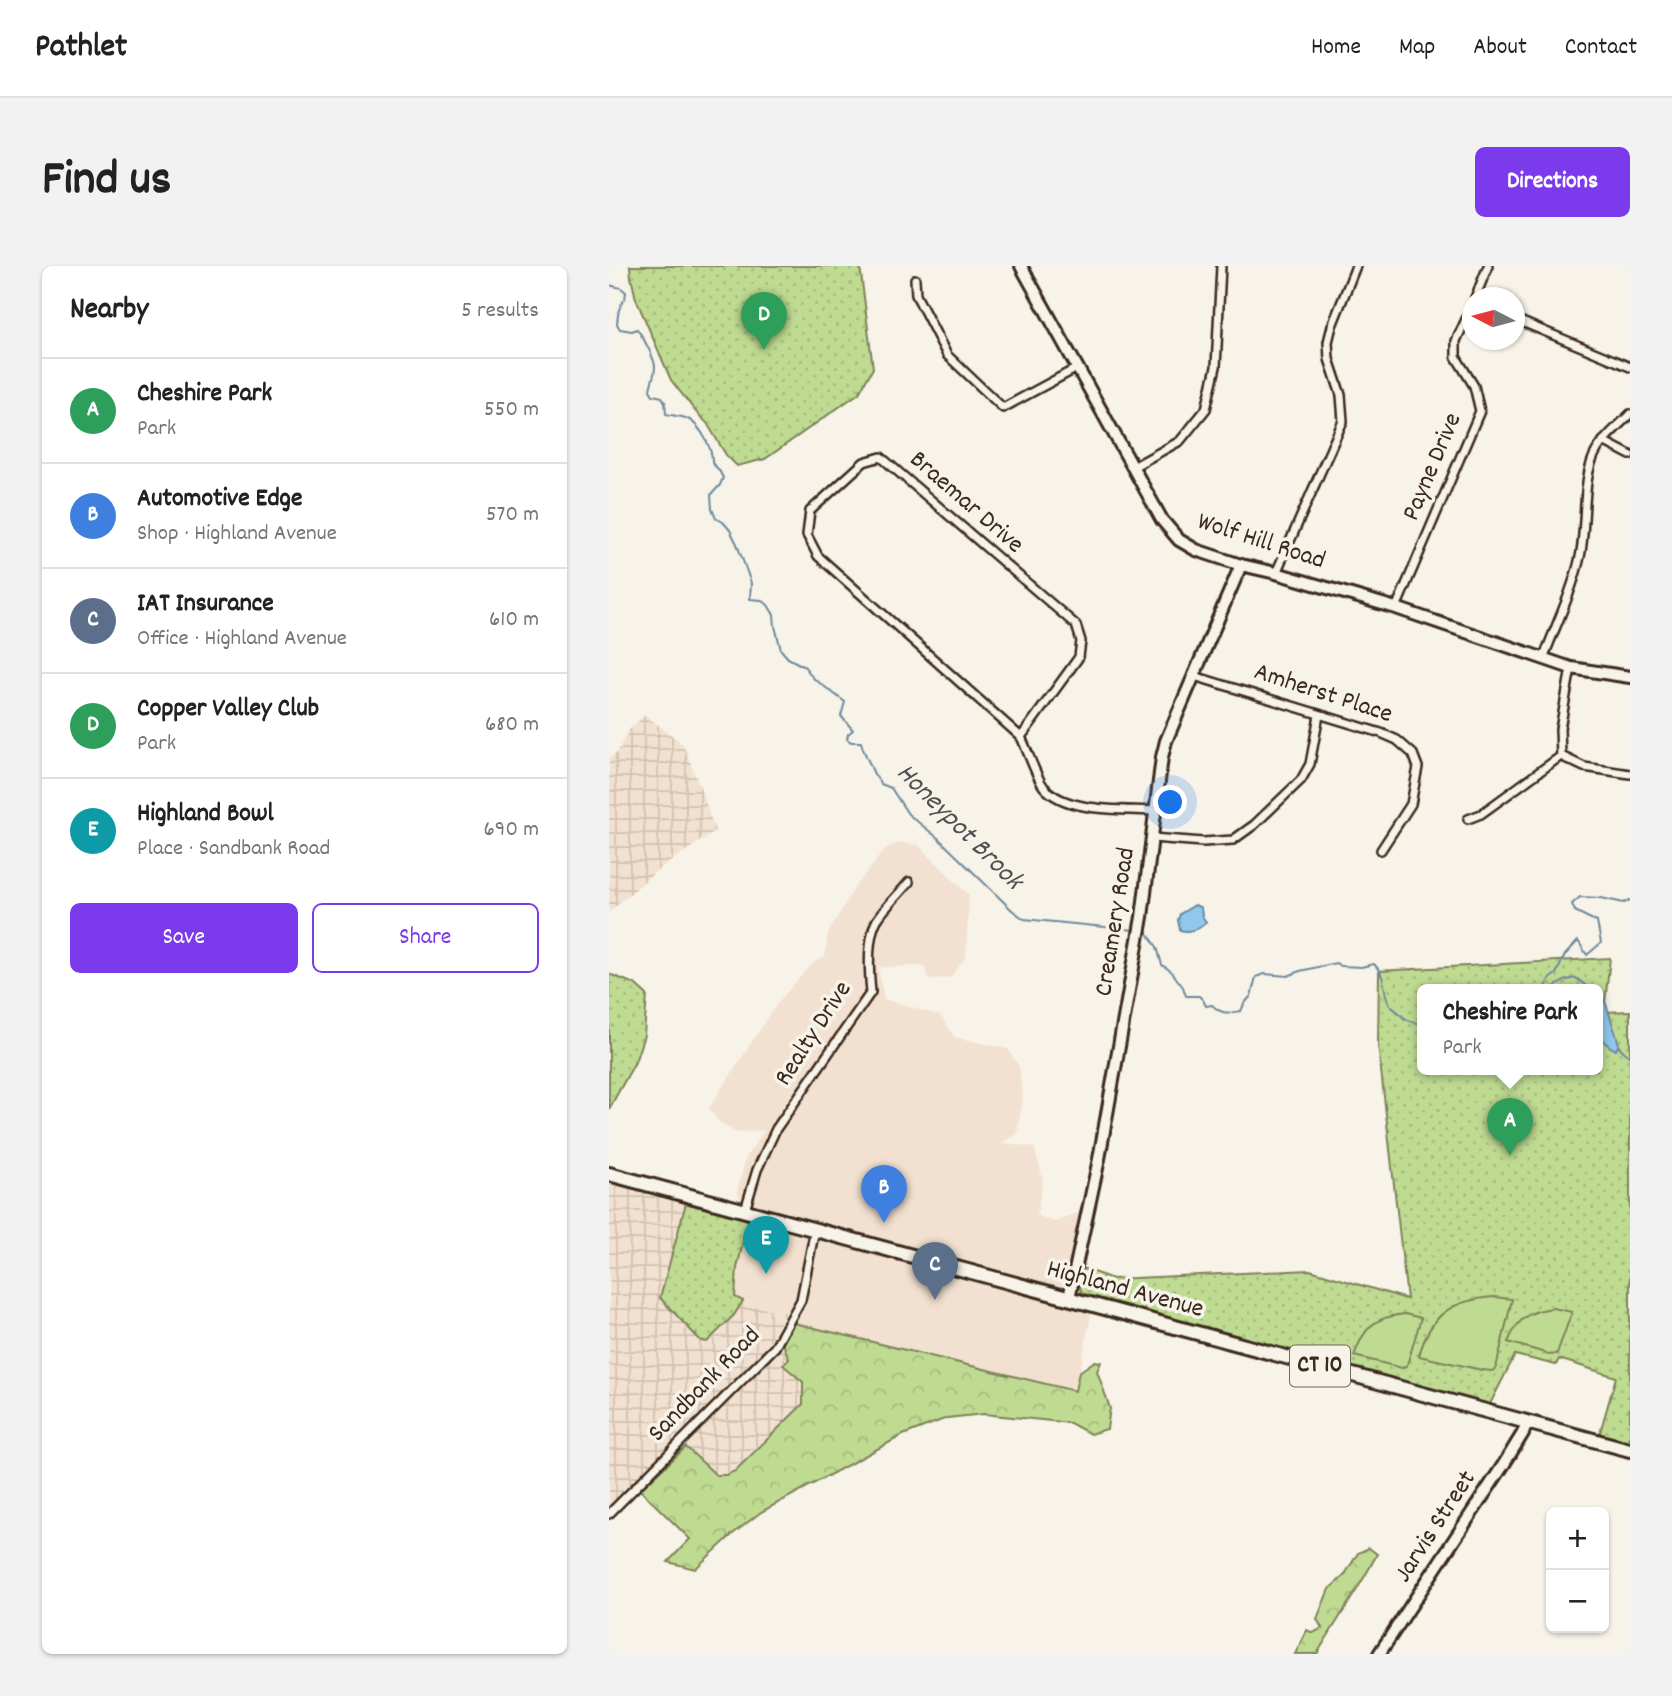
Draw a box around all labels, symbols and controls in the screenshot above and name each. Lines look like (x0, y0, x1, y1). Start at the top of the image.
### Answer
text: Pathlet (35, 25, 127, 72)
text: Home (1311, 31, 1361, 65)
text: Map (1399, 31, 1435, 65)
text: About (1473, 31, 1527, 65)
text: Contact (1565, 31, 1637, 65)
text: Find us (42, 147, 171, 217)
button: Directions (1475, 147, 1630, 217)
north arrow (1462, 287, 1525, 350)
text: Nearby (70, 290, 148, 333)
pin: D (741, 292, 787, 350)
text: 5 results (461, 295, 539, 328)
text: Cheshire Park (137, 376, 272, 413)
text: A (87, 394, 99, 427)
text: 550 m (484, 394, 539, 427)
street label: Payne Drive (1394, 407, 1472, 527)
text: Park (137, 413, 176, 446)
street label: Braemar Drive (901, 443, 1031, 563)
text: Automotive Edge (137, 481, 302, 518)
text: B (88, 499, 98, 532)
text: 570 m (486, 499, 539, 532)
street label: Wolf Hill Road (1192, 504, 1330, 580)
text: Shop · Highland Avenue (137, 518, 337, 551)
text: IAT Insurance (137, 586, 274, 623)
text: C (87, 604, 99, 637)
text: 610 m (489, 604, 539, 637)
text: Office · Highland Avenue (137, 623, 347, 656)
street label: Amherst Place (1249, 654, 1397, 734)
text: Copper Valley Club (137, 691, 319, 728)
text: D (87, 709, 99, 742)
text: 680 m (485, 709, 539, 742)
text: Park (137, 728, 176, 761)
water label: Honeypot Brook (885, 755, 1032, 902)
your location (1153, 785, 1187, 819)
text: Highland Bowl (137, 796, 274, 833)
text: E (88, 814, 98, 847)
text: 690 m (484, 814, 539, 847)
text: Place · Sandbank Road (137, 833, 330, 866)
street label: Creamery Road (1086, 845, 1146, 999)
button: Save (70, 903, 298, 973)
button: Share (312, 903, 539, 973)
street label: Realty Drive (766, 974, 862, 1094)
popup (1417, 984, 1603, 1075)
text: Cheshire Park (1442, 995, 1578, 1032)
text: Park (1442, 1032, 1482, 1065)
pin: A (1487, 1098, 1533, 1156)
pin: B (861, 1165, 907, 1223)
pin: E (743, 1216, 789, 1274)
pin: C (912, 1242, 958, 1300)
street label: Highland Avenue (1042, 1251, 1208, 1329)
street label: Sandbank Road (640, 1319, 770, 1451)
road number: CT 10 (1290, 1346, 1350, 1386)
street label: Jarvis Street (1386, 1463, 1486, 1590)
map controls (1546, 1507, 1609, 1633)
button: + (1546, 1507, 1609, 1570)
button: − (1546, 1570, 1609, 1633)

